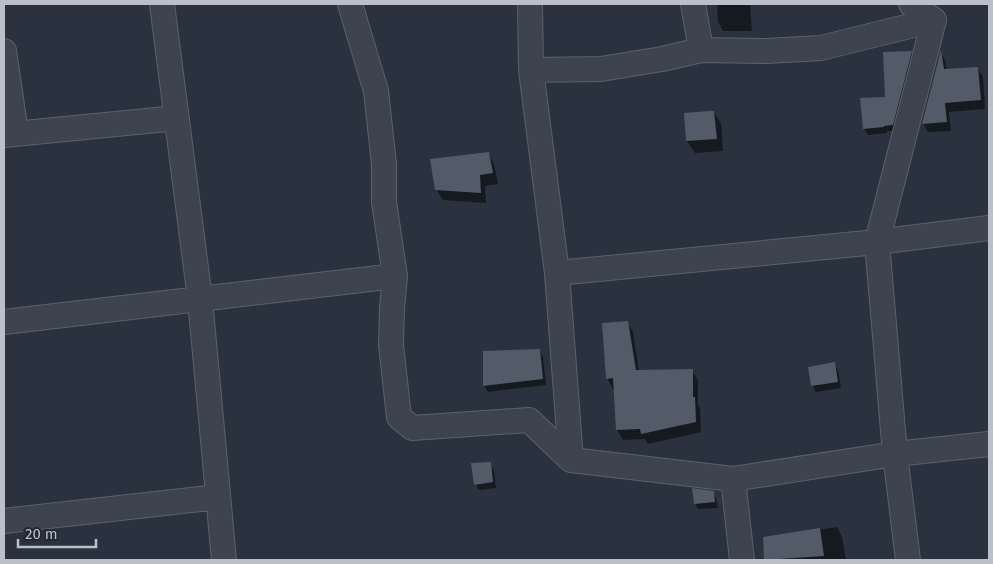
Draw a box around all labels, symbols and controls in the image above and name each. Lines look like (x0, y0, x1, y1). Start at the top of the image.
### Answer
scale bar (18, 516, 95, 548)
text: 20 m (25, 525, 58, 543)

